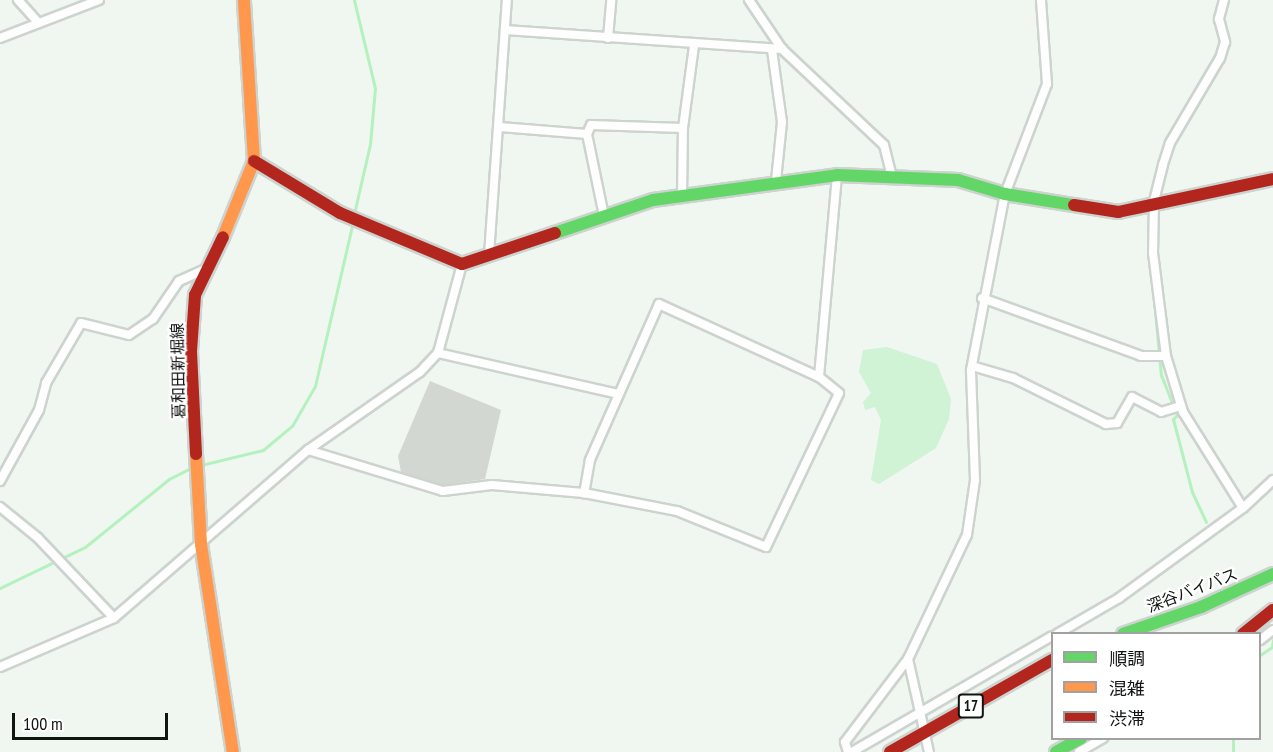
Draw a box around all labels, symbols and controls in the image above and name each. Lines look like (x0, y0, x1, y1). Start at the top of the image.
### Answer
street label: 葛和田新堀線 (168, 323, 188, 419)
street label: 深谷バイパス (1144, 564, 1240, 616)
legend (1051, 632, 1261, 740)
text: 順調 (1109, 647, 1145, 670)
text: 混雑 (1109, 677, 1145, 700)
road number: 17 (958, 694, 984, 718)
scale bar (15, 701, 171, 739)
text: 渋滞 (1109, 707, 1145, 730)
text: 100 m (23, 712, 63, 735)

